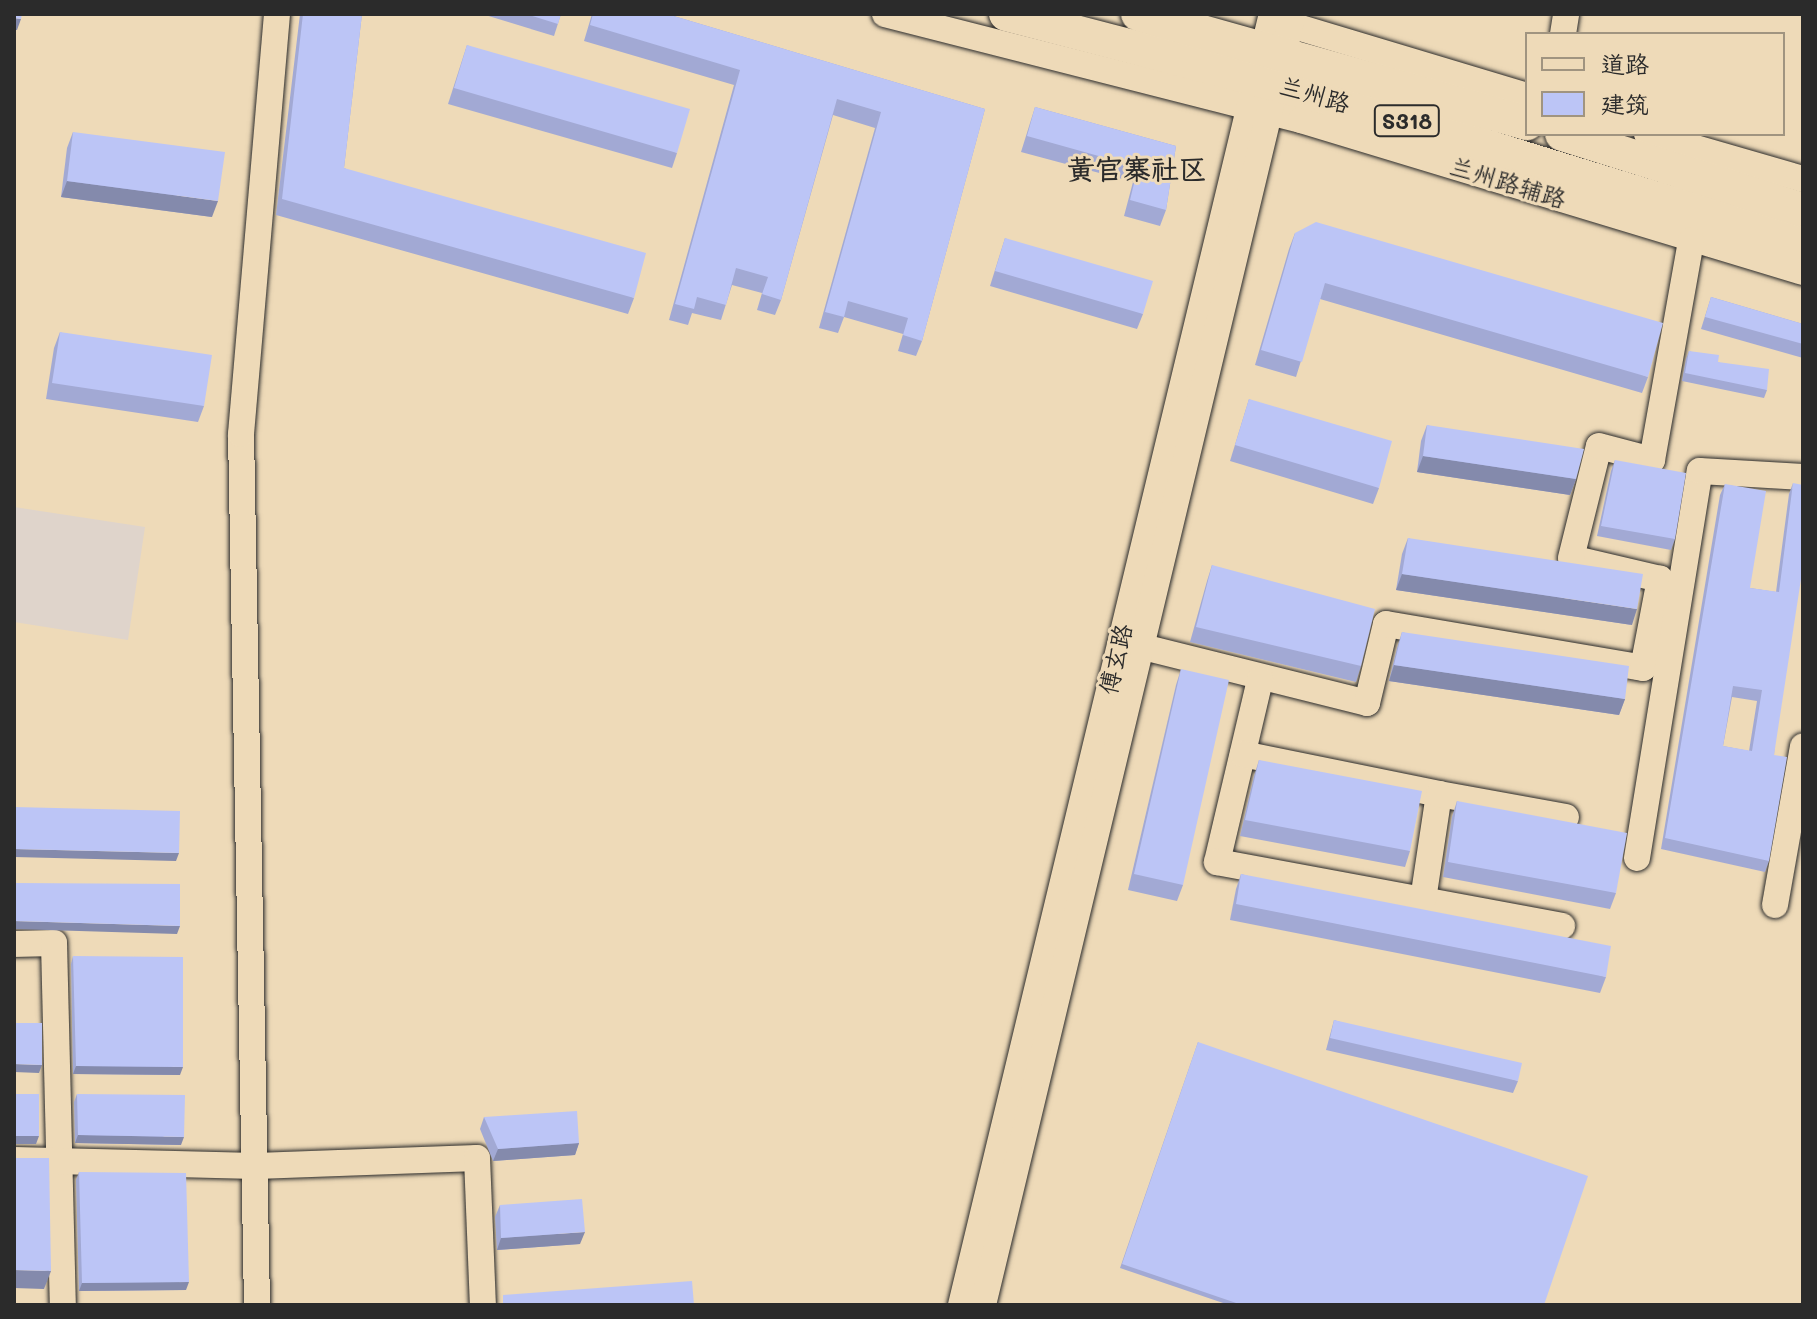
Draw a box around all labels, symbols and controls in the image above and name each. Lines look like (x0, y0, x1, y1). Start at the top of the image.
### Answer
legend (1525, 32, 1785, 136)
text: 道路 (1601, 48, 1649, 79)
street label: 兰州路 (1276, 70, 1354, 118)
text: 建筑 (1601, 88, 1649, 119)
road number: S318 (1373, 103, 1441, 139)
district label: 黄官寨社区 (1067, 151, 1207, 185)
street label: 兰州路辅路 (1446, 151, 1570, 213)
street label: 傅玄路 (1093, 621, 1137, 697)

